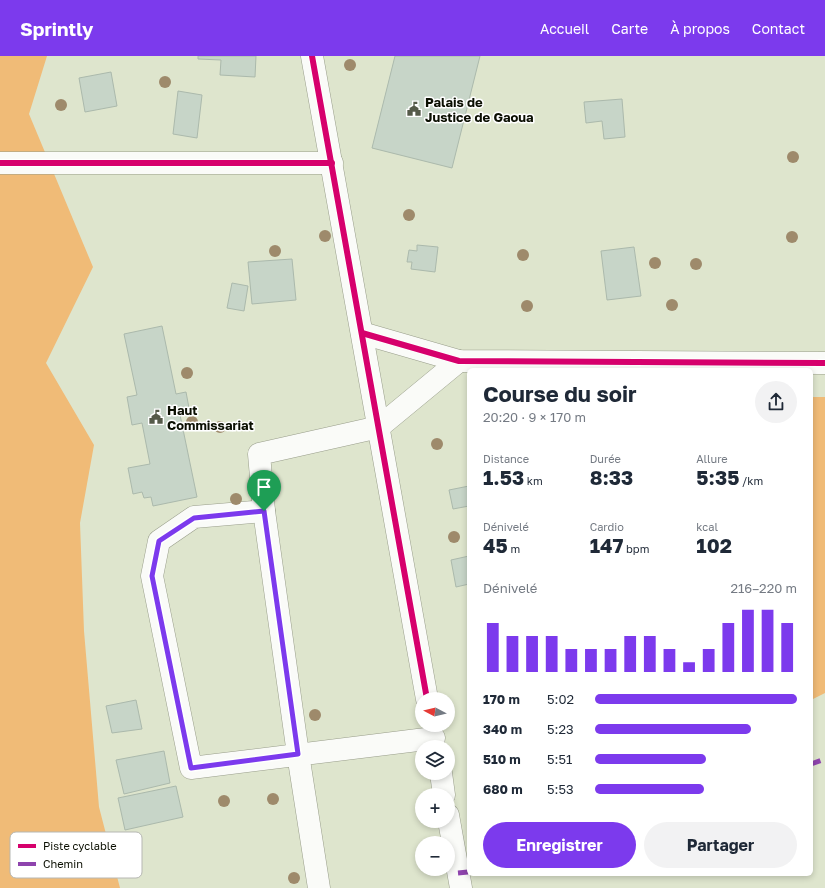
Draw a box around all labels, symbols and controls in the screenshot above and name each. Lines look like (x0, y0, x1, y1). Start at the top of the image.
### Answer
text: Sprintly (20, 17, 94, 40)
text: Accueil (540, 20, 589, 37)
text: Carte (611, 20, 648, 37)
text: À propos (670, 20, 730, 37)
text: Contact (752, 20, 805, 37)
place label: Palais de Justice de Gaoua (425, 94, 534, 125)
public building icon: Palais de Justice de Gaoua (406, 101, 422, 117)
text: Course du soir (483, 380, 637, 407)
button: share (755, 381, 797, 423)
place label: Haut Commissariat (167, 402, 254, 433)
public building icon: Haut Commissariat (148, 409, 164, 425)
text: 20:20 · 9 × 170 m (483, 409, 586, 425)
text: Distance (483, 452, 529, 465)
text: Durée (590, 452, 621, 465)
text: Allure (696, 452, 728, 465)
text: 1.53 (483, 465, 524, 489)
text: 8:33 (590, 465, 633, 489)
text: 5:35 (696, 465, 739, 489)
pin (247, 470, 281, 511)
text: km (524, 474, 543, 487)
text: /km (739, 474, 763, 487)
icon: arrive (253, 476, 275, 498)
text: Dénivelé (483, 520, 529, 533)
text: Cardio (590, 520, 624, 533)
text: kcal (696, 520, 718, 533)
text: 45 (483, 533, 508, 557)
text: 147 (590, 533, 623, 557)
text: 102 (696, 533, 732, 557)
text: m (508, 542, 520, 555)
text: bpm (623, 542, 649, 555)
text: Dénivelé (483, 580, 537, 596)
text: 216–220 m (731, 580, 797, 596)
text: 170 m (483, 691, 520, 707)
text: 5:02 (547, 691, 574, 707)
north arrow (415, 692, 455, 732)
map controls (415, 692, 455, 876)
text: 340 m (483, 721, 522, 737)
text: 5:23 (547, 721, 574, 737)
button: layers (415, 740, 455, 780)
text: 510 m (483, 751, 521, 767)
text: 5:51 (547, 751, 572, 767)
text: 680 m (483, 781, 523, 797)
text: 5:53 (547, 781, 574, 797)
button: + (415, 788, 455, 828)
button: Enregistrer (483, 822, 636, 868)
button: Partager (644, 822, 797, 868)
legend (10, 832, 142, 878)
button: − (415, 836, 455, 876)
text: Piste cyclable (43, 839, 117, 852)
text: Chemin (43, 857, 83, 870)

